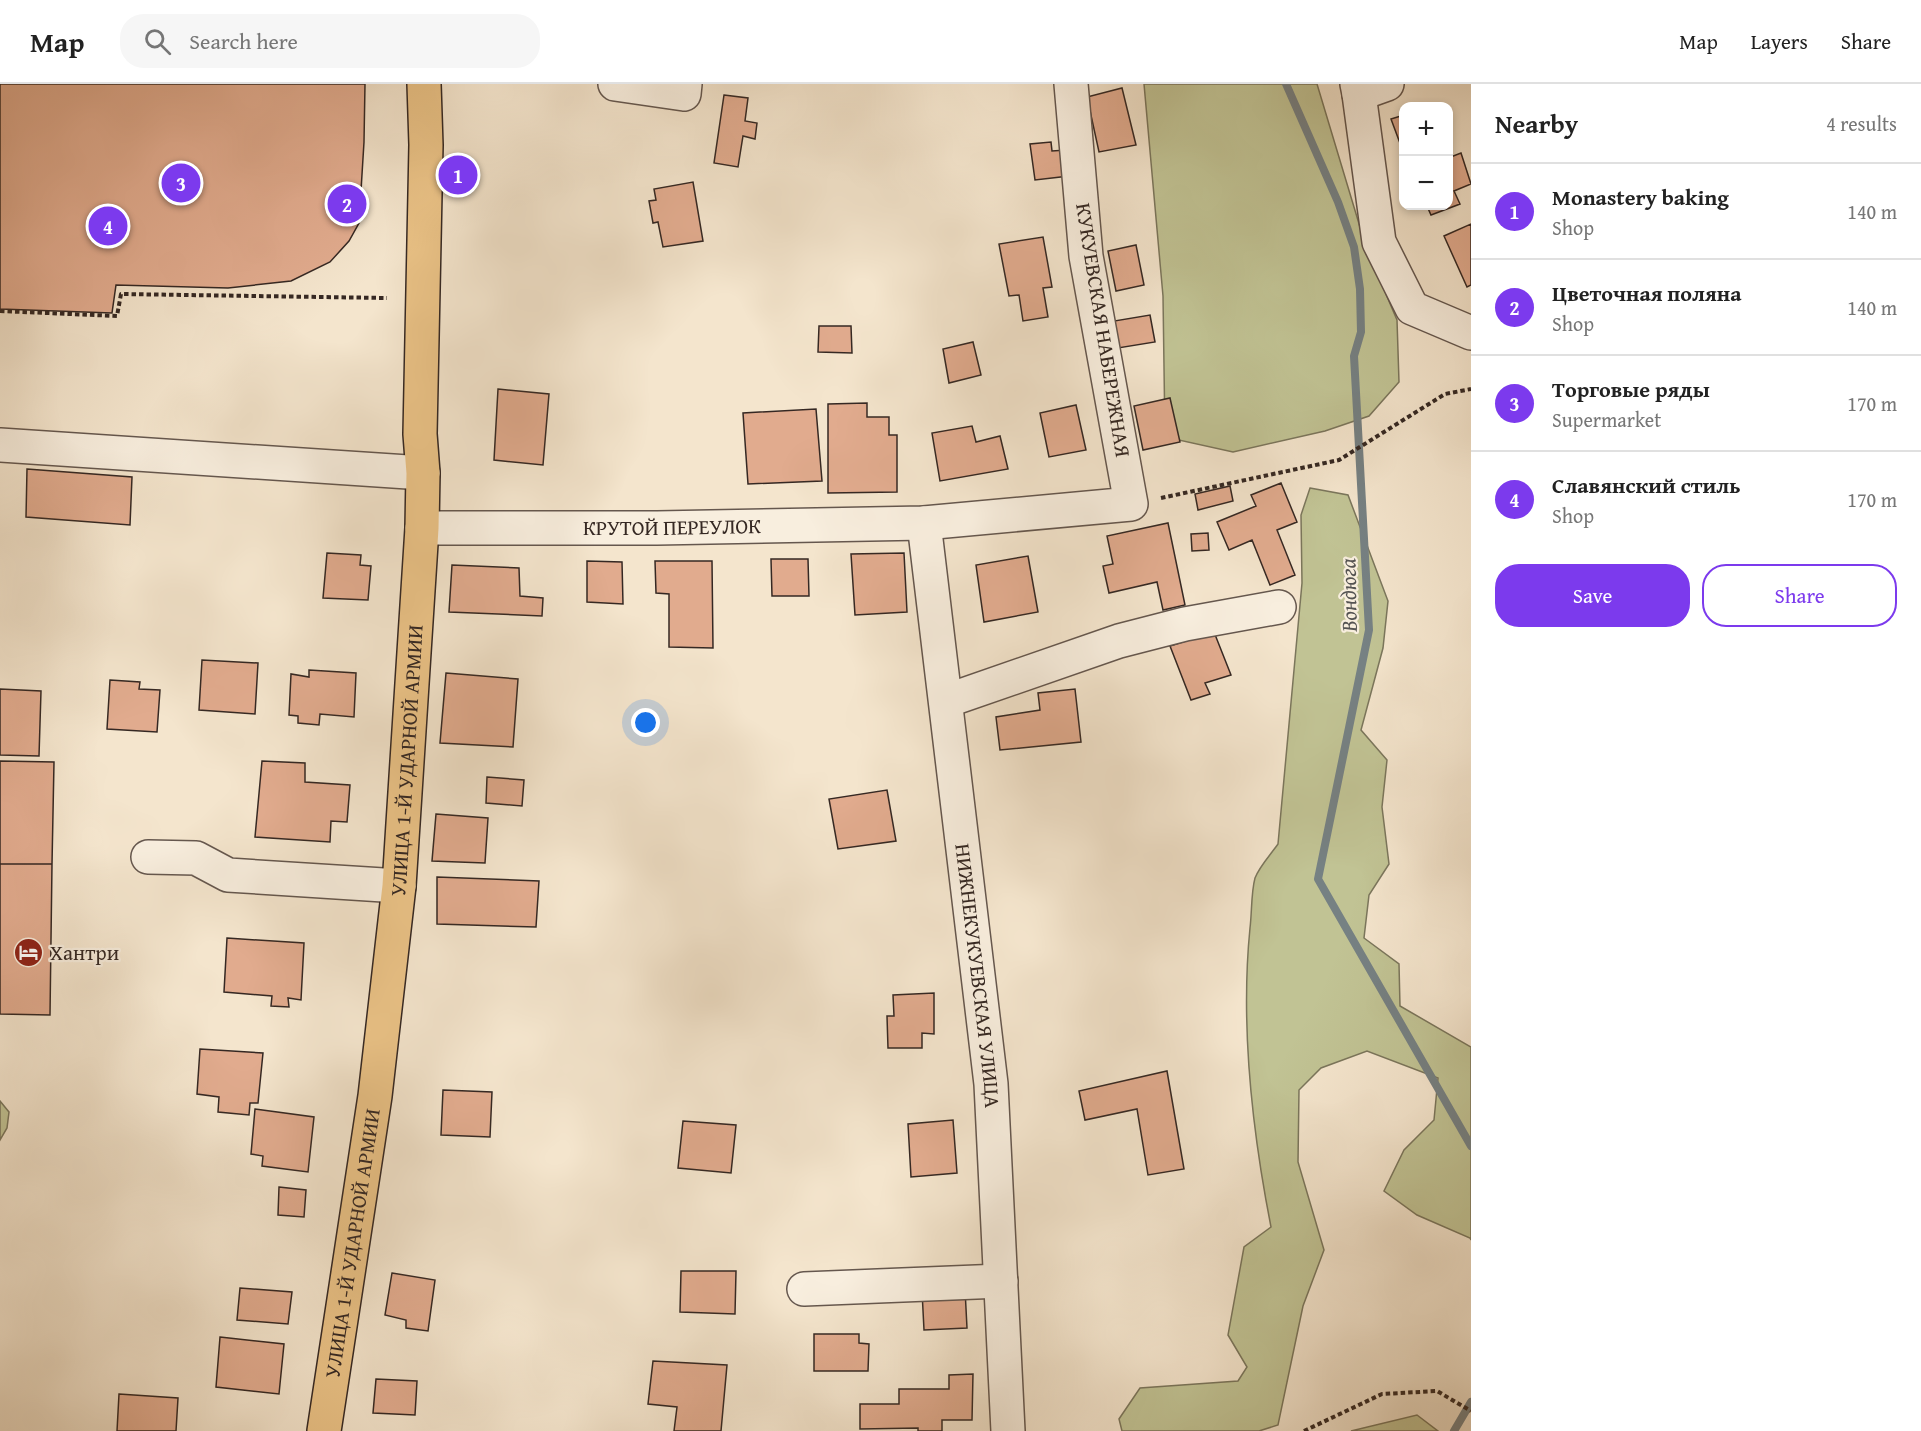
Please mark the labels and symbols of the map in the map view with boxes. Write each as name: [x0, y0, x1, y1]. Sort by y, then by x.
pin: 1: [438, 152, 478, 197]
pin: 3: [162, 160, 201, 206]
pin: 2: [328, 182, 366, 226]
street label: КУКУЕВСКАЯ НАБЕРЕЖНАЯ: [1068, 201, 1139, 459]
pin: 4: [88, 204, 128, 248]
street label: КРУТОЙ ПЕРЕУЛОК: [583, 510, 761, 543]
water label: Вондюга: [1331, 558, 1365, 633]
street label: УЛИЦА 1-Й УДАРНОЙ АРМИИ: [382, 624, 431, 898]
your location: [631, 708, 660, 737]
street label: НИЖНЕКУКУЕВСКАЯ УЛИЦА: [947, 842, 1008, 1109]
hotel icon: Хантри: [13, 937, 45, 969]
place label: Хантри: [50, 937, 119, 968]
street label: УЛИЦА 1-Й УДАРНОЙ АРМИИ: [316, 1106, 388, 1380]

